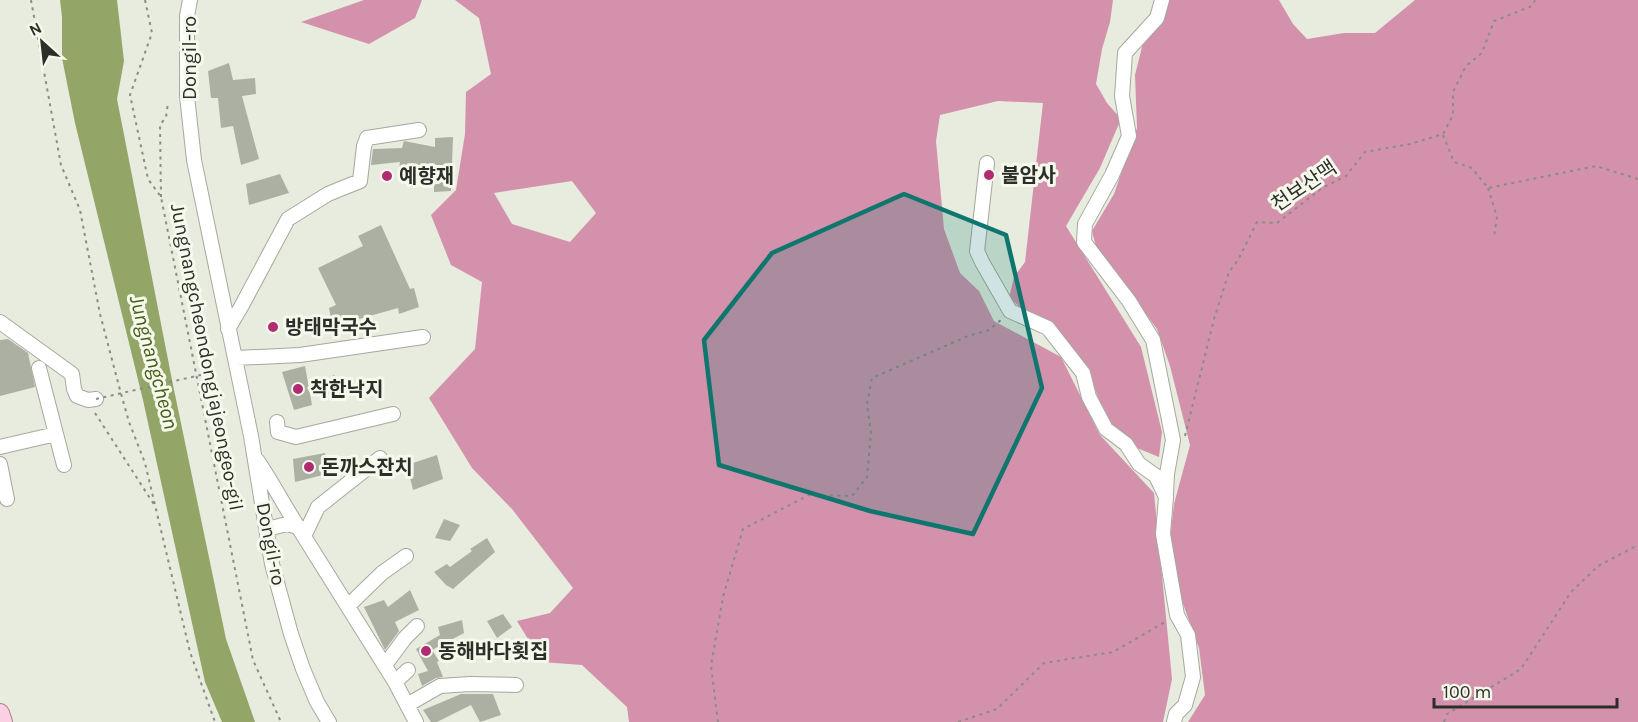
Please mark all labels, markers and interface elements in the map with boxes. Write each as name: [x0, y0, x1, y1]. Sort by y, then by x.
north arrow: [12, 12, 72, 72]
street label: Dongil-ro: [178, 16, 201, 100]
text: N: [26, 18, 45, 40]
street label: 천보산맥: [1267, 156, 1341, 216]
place label: 불암사: [1001, 164, 1056, 187]
place label: 예향재: [399, 165, 454, 188]
marker: 불암사: [982, 168, 996, 182]
marker: 예향재: [380, 169, 394, 183]
street label: Jungnangcheondongjajeongeo-gil: [166, 201, 248, 513]
water label: Jungnangcheon: [125, 292, 183, 432]
place label: 방태막국수: [285, 316, 377, 339]
marker: 방태막국수: [266, 320, 280, 334]
place label: 착한낙지: [310, 378, 384, 401]
marker: 착한낙지: [291, 382, 305, 396]
place label: 돈까스잔치: [321, 456, 413, 479]
marker: 돈까스잔치: [302, 460, 316, 474]
street label: Dongil-ro: [252, 500, 290, 588]
place label: 동해바다횟집: [438, 640, 548, 663]
marker: 동해바다횟집: [419, 644, 433, 658]
scale bar: [1434, 671, 1617, 709]
text: 100 m: [1443, 681, 1491, 703]

